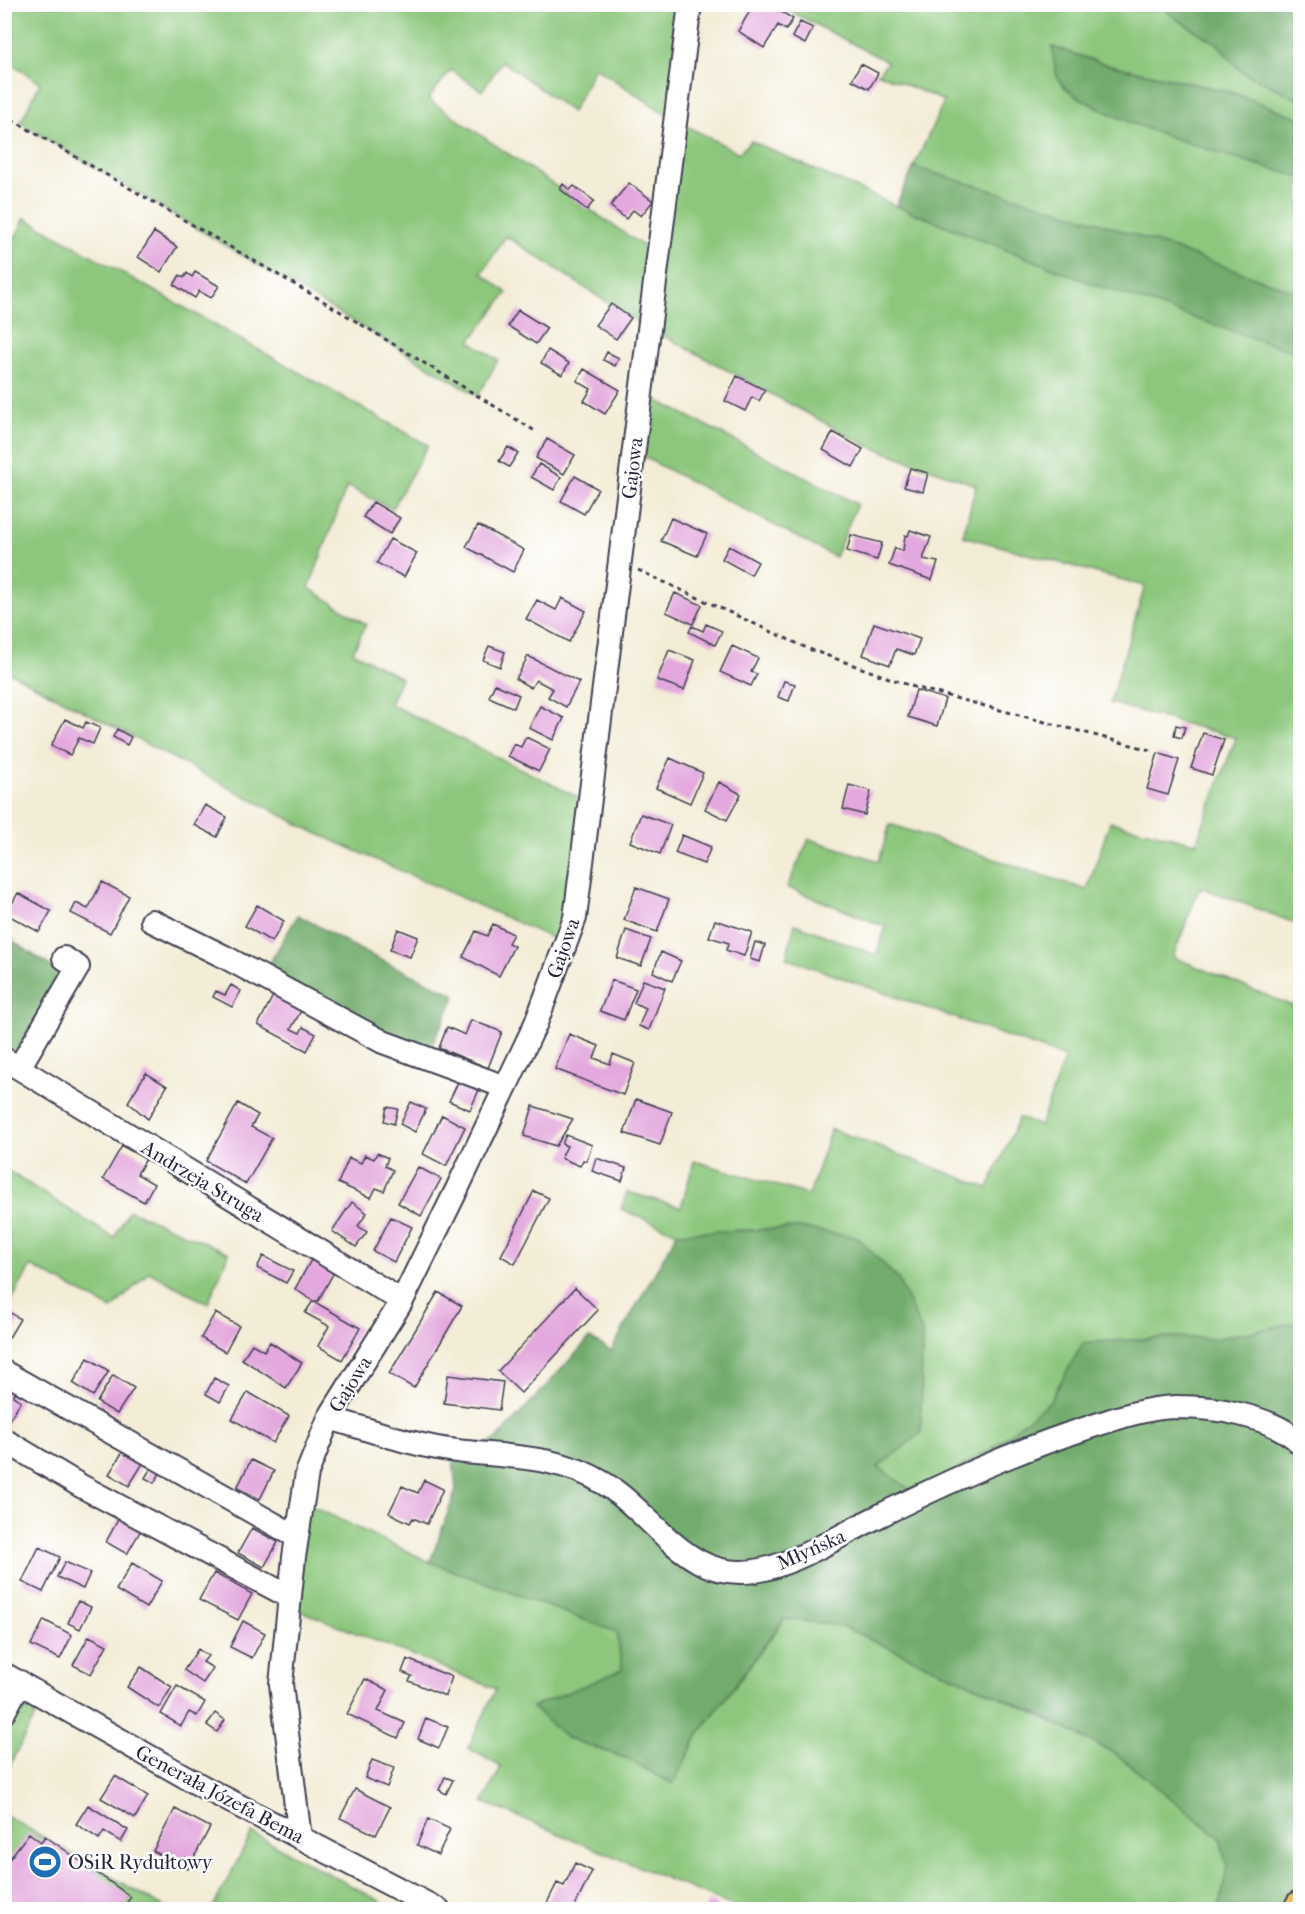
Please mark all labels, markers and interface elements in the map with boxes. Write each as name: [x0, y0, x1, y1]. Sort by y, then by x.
street label: Gajowa: [617, 435, 648, 500]
street label: Gajowa: [542, 914, 585, 981]
street label: Andrzeja Struga: [137, 1135, 269, 1227]
street label: Gajowa: [324, 1351, 377, 1417]
street label: Młyńska: [773, 1524, 850, 1575]
street label: Generała Józefa Bema: [132, 1740, 308, 1849]
sports icon: OSiR Rydułtowy: [27, 1844, 63, 1880]
place label: OSiR Rydułtowy: [68, 1851, 214, 1874]

